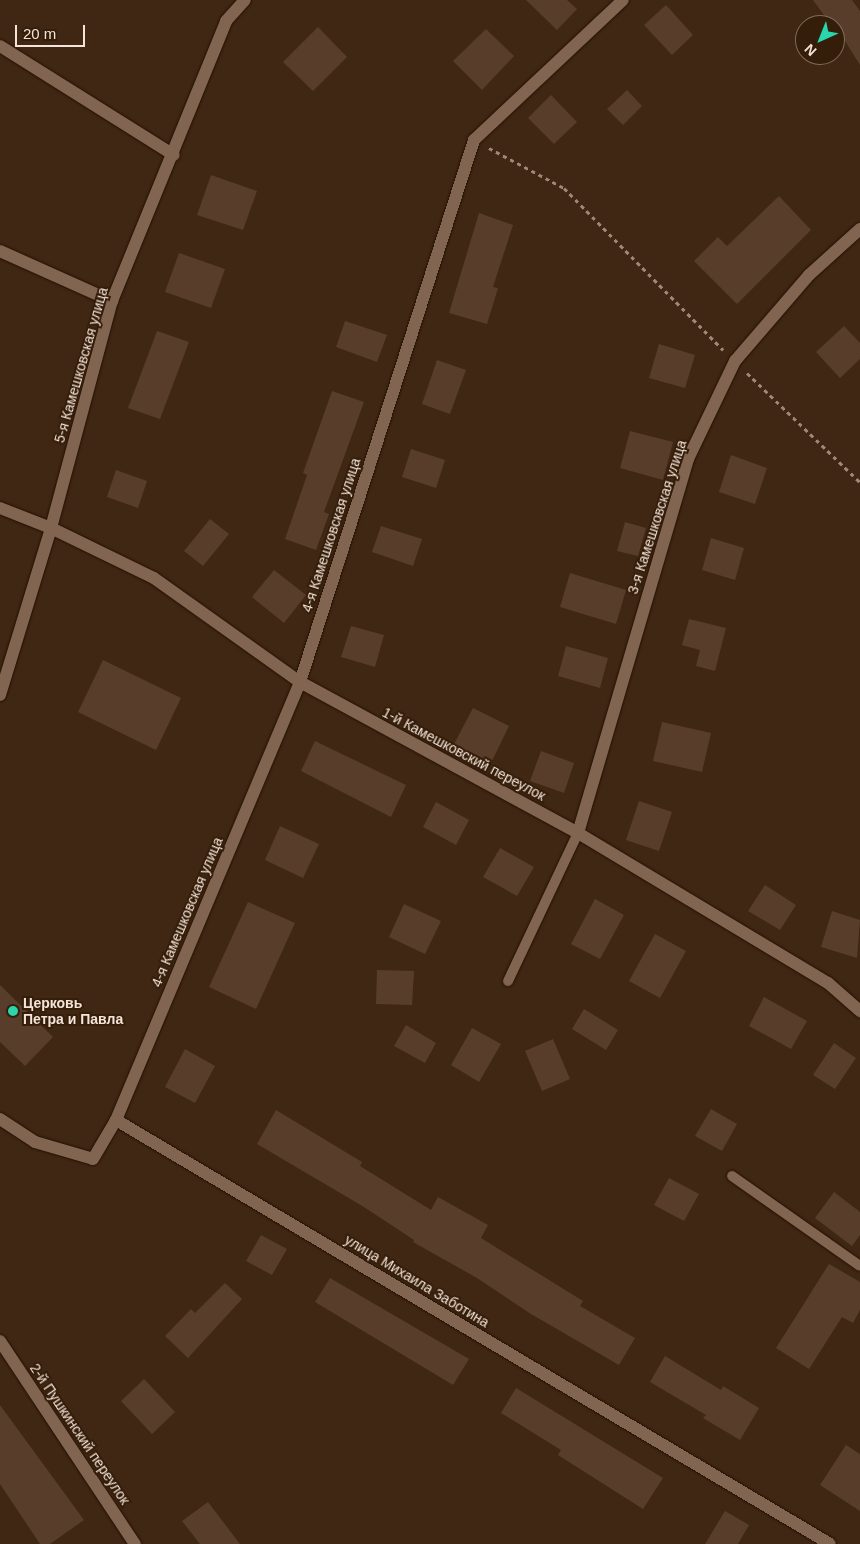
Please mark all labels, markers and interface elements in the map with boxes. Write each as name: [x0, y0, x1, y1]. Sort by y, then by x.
scale bar: [18, 15, 88, 47]
north arrow: [795, 15, 845, 65]
text: 20 m: [23, 25, 56, 42]
text: N: [801, 41, 819, 59]
street label: 5-я Камешковская улица: [51, 285, 111, 445]
street label: 3-я Камешковская улица: [624, 438, 690, 596]
street label: 4-я Камешковская улица: [298, 456, 364, 614]
street label: 1-й Камешковский переулок: [380, 704, 548, 804]
street label: 4-я Камешковская улица: [148, 835, 226, 989]
place label: Церковь Петра и Павла: [23, 995, 123, 1028]
marker: Церковь Петра и Павла: [7, 1005, 19, 1017]
street label: улица Михаила Заботина: [342, 1231, 492, 1331]
street label: 2-й Пушкинский переулок: [26, 1360, 134, 1508]

